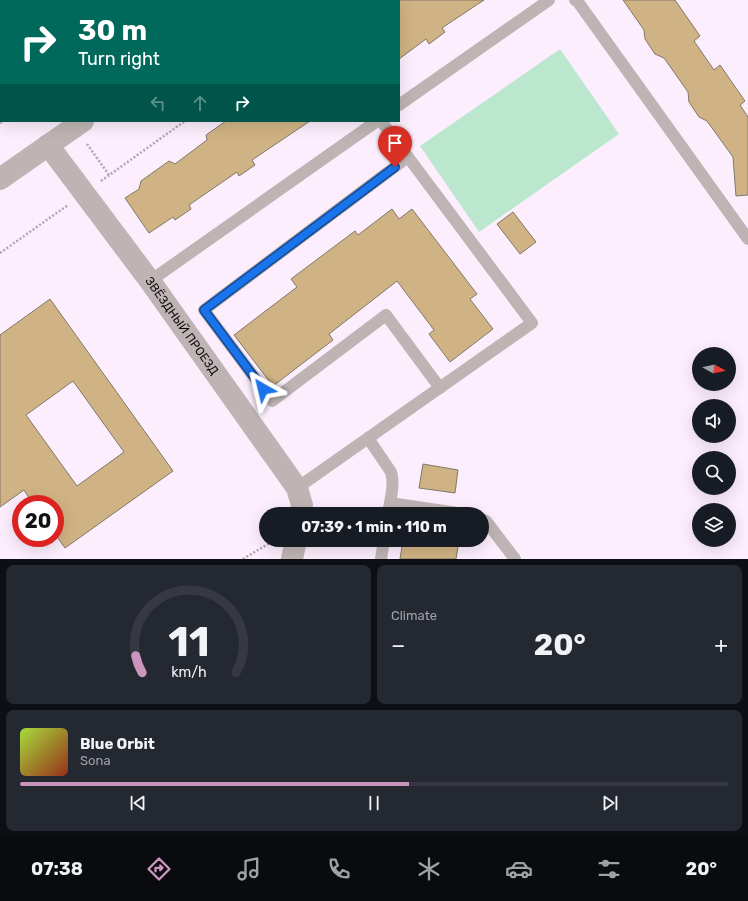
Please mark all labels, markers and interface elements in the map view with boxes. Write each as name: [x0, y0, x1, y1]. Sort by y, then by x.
text: 30 m: [78, 14, 147, 47]
icon: right: [12, 16, 64, 68]
text: Turn right: [78, 48, 160, 70]
icon: left: [147, 92, 169, 114]
icon: ahead: [189, 92, 211, 114]
icon: right: [231, 92, 253, 114]
pin: [378, 126, 412, 167]
icon: arrive: [384, 132, 406, 154]
street label: ЗВЁЗДНЫЙ ПРОЕЗД: [142, 274, 222, 378]
north arrow: [692, 347, 736, 391]
map controls: [692, 347, 736, 547]
position arrow: [242, 368, 284, 410]
button: sound: [692, 399, 736, 443]
button: search: [692, 451, 736, 495]
speed limit sign: 20: [12, 495, 64, 547]
button: layers: [692, 503, 736, 547]
text: 07:39 · 1 min · 110 m: [301, 518, 447, 536]
text: Climate: [391, 608, 437, 623]
text: 11: [168, 616, 209, 665]
text: 20°: [534, 627, 586, 663]
text: −: [391, 632, 405, 659]
text: +: [714, 632, 728, 659]
text: km/h: [171, 663, 206, 680]
text: Blue Orbit: [80, 735, 155, 753]
text: Sona: [80, 753, 111, 768]
icon: previous: [127, 792, 149, 814]
icon: pause: [363, 792, 385, 814]
icon: next: [599, 792, 621, 814]
icon: directions: [145, 855, 173, 883]
icon: music: [235, 855, 263, 883]
icon: phone: [325, 855, 353, 883]
icon: climate: [415, 855, 443, 883]
icon: car: [505, 855, 533, 883]
icon: filters: [595, 855, 623, 883]
text: 07:38: [31, 858, 83, 880]
text: 20°: [686, 858, 717, 880]

